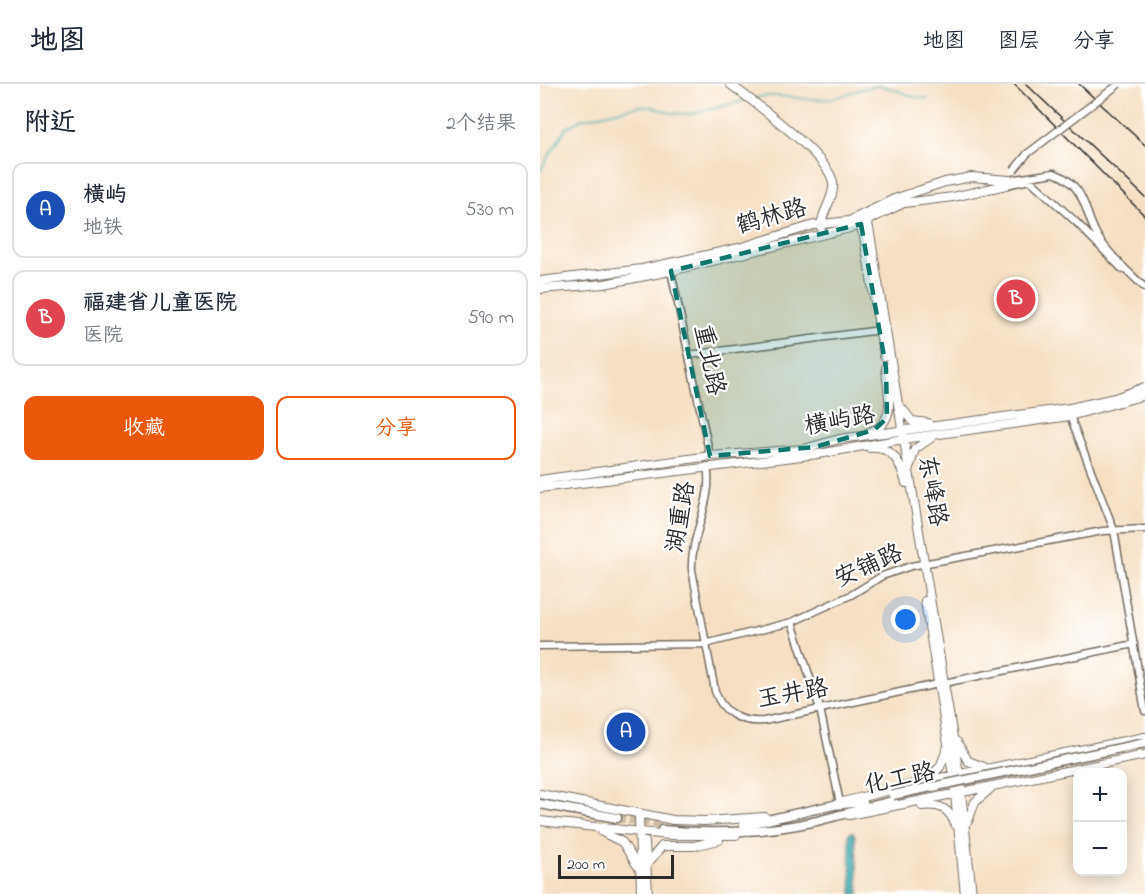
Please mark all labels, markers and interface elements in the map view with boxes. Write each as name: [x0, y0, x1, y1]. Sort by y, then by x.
text: 地图: [30, 22, 86, 63]
text: 地图: [923, 27, 965, 57]
text: 图层: [998, 27, 1040, 57]
text: 分享: [1073, 27, 1115, 57]
text: 附近: [24, 105, 76, 143]
text: 2个结果: [446, 110, 516, 139]
text: 横屿: [83, 180, 127, 212]
street label: 鹤林路: [733, 191, 811, 245]
text: A: [39, 196, 52, 225]
text: 530 m: [465, 196, 514, 225]
text: 地铁: [83, 214, 123, 243]
pin: B: [996, 276, 1036, 322]
text: 福建省儿童医院: [83, 288, 237, 320]
text: B: [39, 304, 52, 333]
text: 590 m: [467, 304, 514, 333]
street label: 重北路: [683, 321, 733, 399]
text: 医院: [83, 322, 123, 351]
button: 收藏: [24, 396, 264, 460]
button: 分享: [276, 396, 516, 460]
street label: 横屿路: [802, 399, 878, 445]
street label: 东峰路: [908, 453, 954, 529]
street label: 湖重路: [659, 479, 705, 555]
street label: 安铺路: [829, 536, 909, 598]
your location: [891, 605, 920, 634]
street label: 玉井路: [755, 672, 831, 718]
pin: A: [606, 710, 646, 754]
street label: 化工路: [861, 755, 939, 805]
map controls: [1073, 768, 1127, 876]
button: +: [1073, 768, 1127, 822]
button: −: [1073, 822, 1127, 876]
scale bar: [558, 852, 674, 880]
text: 200 m: [567, 853, 605, 877]

